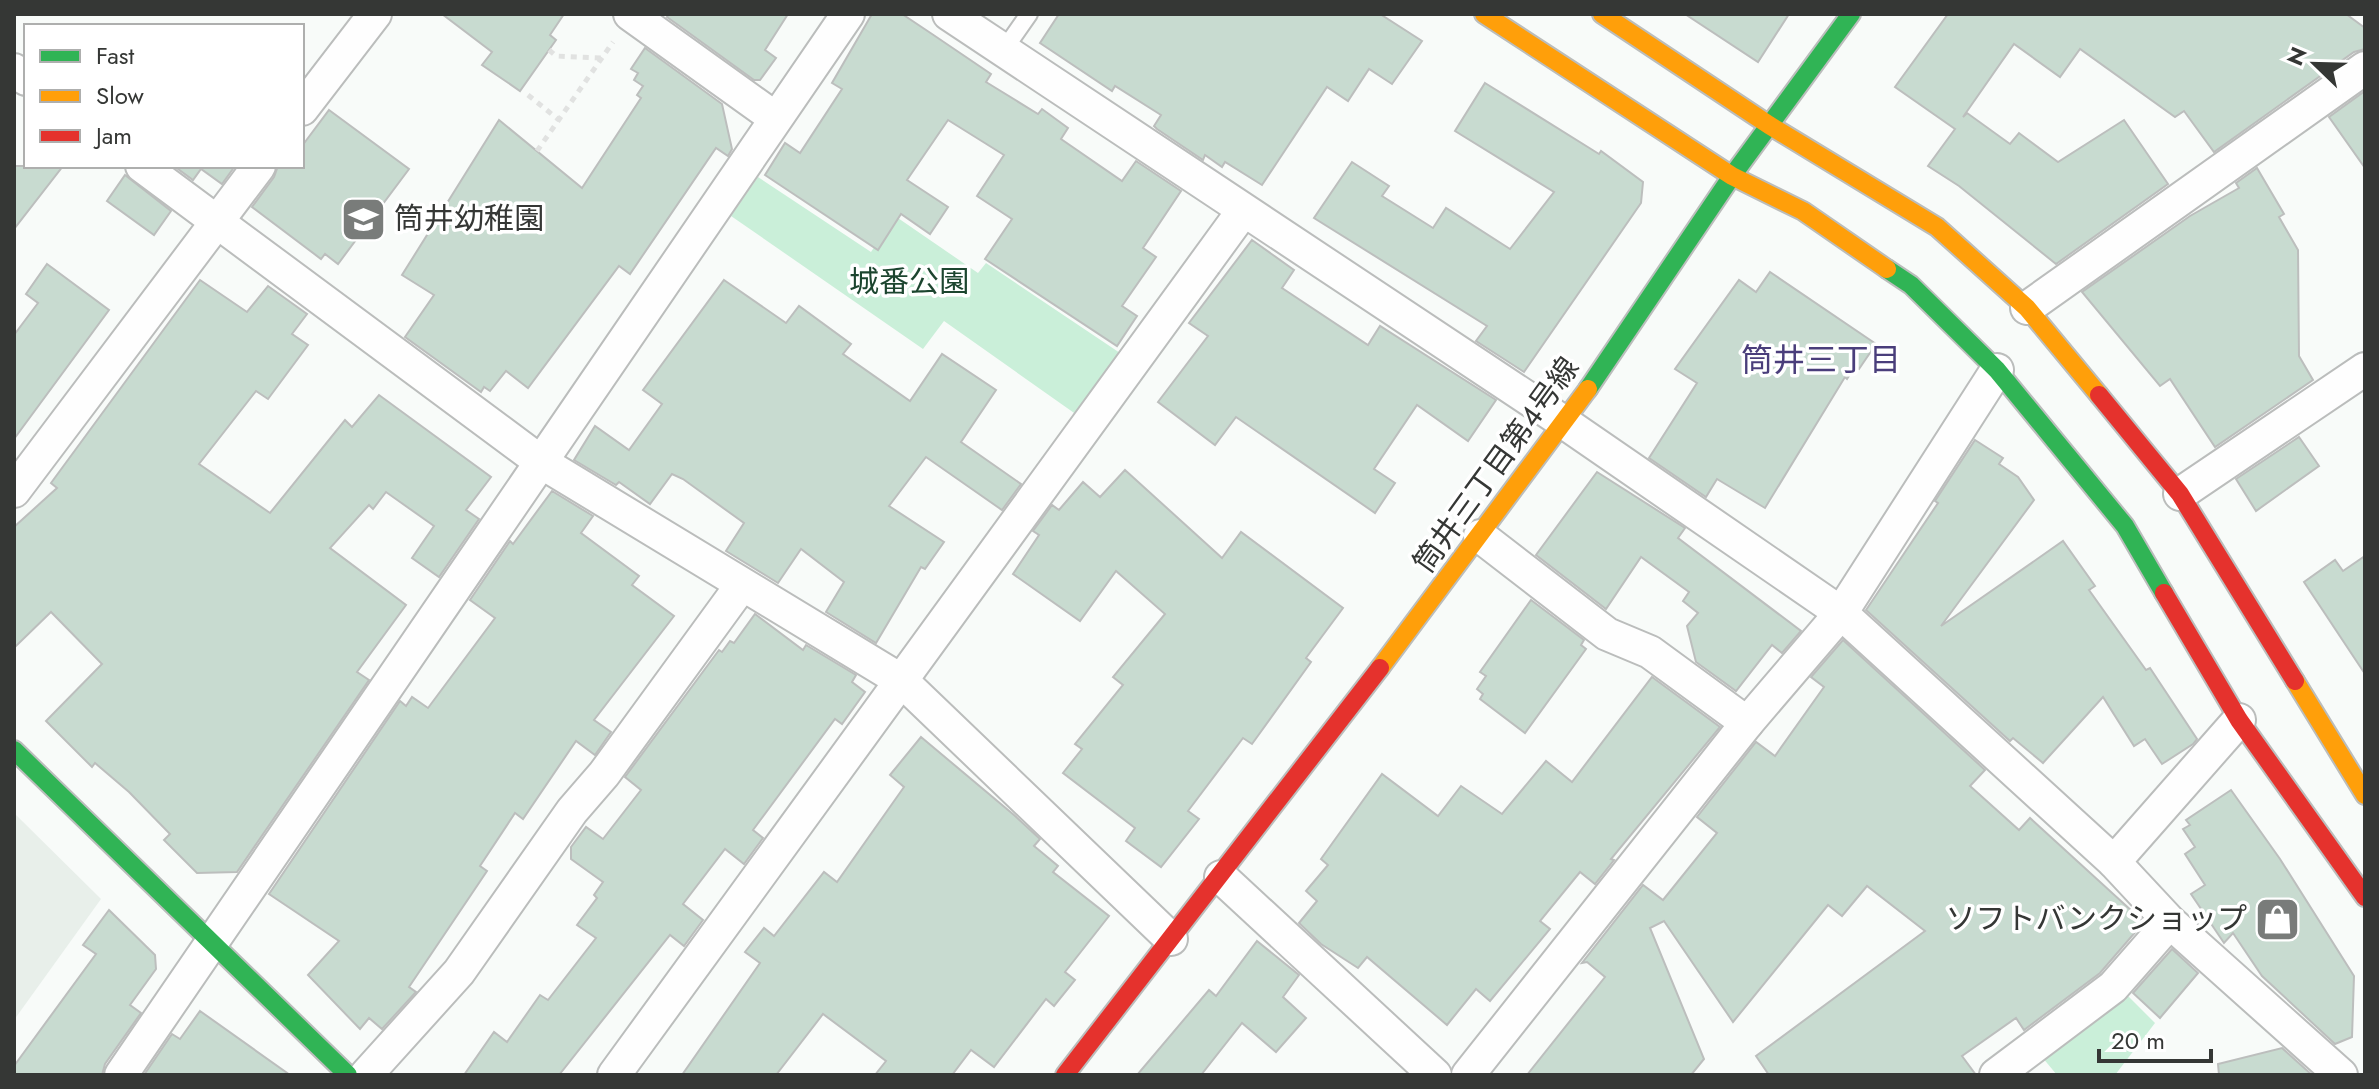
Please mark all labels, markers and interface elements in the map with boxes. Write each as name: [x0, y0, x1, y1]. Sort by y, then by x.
legend: [24, 24, 304, 168]
north arrow: [2275, 24, 2355, 104]
text: Fast: [96, 38, 134, 73]
text: N: [2278, 42, 2315, 70]
text: Slow: [96, 78, 144, 113]
text: Jam: [93, 118, 132, 153]
school or university icon: 筒井幼稚園: [339, 195, 387, 243]
place label: 筒井幼稚園: [394, 197, 544, 240]
park label: 城番公園: [849, 260, 969, 303]
district label: 筒井三丁目: [1741, 337, 1901, 383]
street label: 筒井三丁目第4号線: [1403, 348, 1589, 582]
shop icon: ソフトバンクショップ: [2254, 895, 2302, 943]
place label: ソフトバンクショップ: [1946, 897, 2247, 940]
scale bar: [2099, 1013, 2211, 1063]
text: 20 m: [2111, 1023, 2165, 1058]

